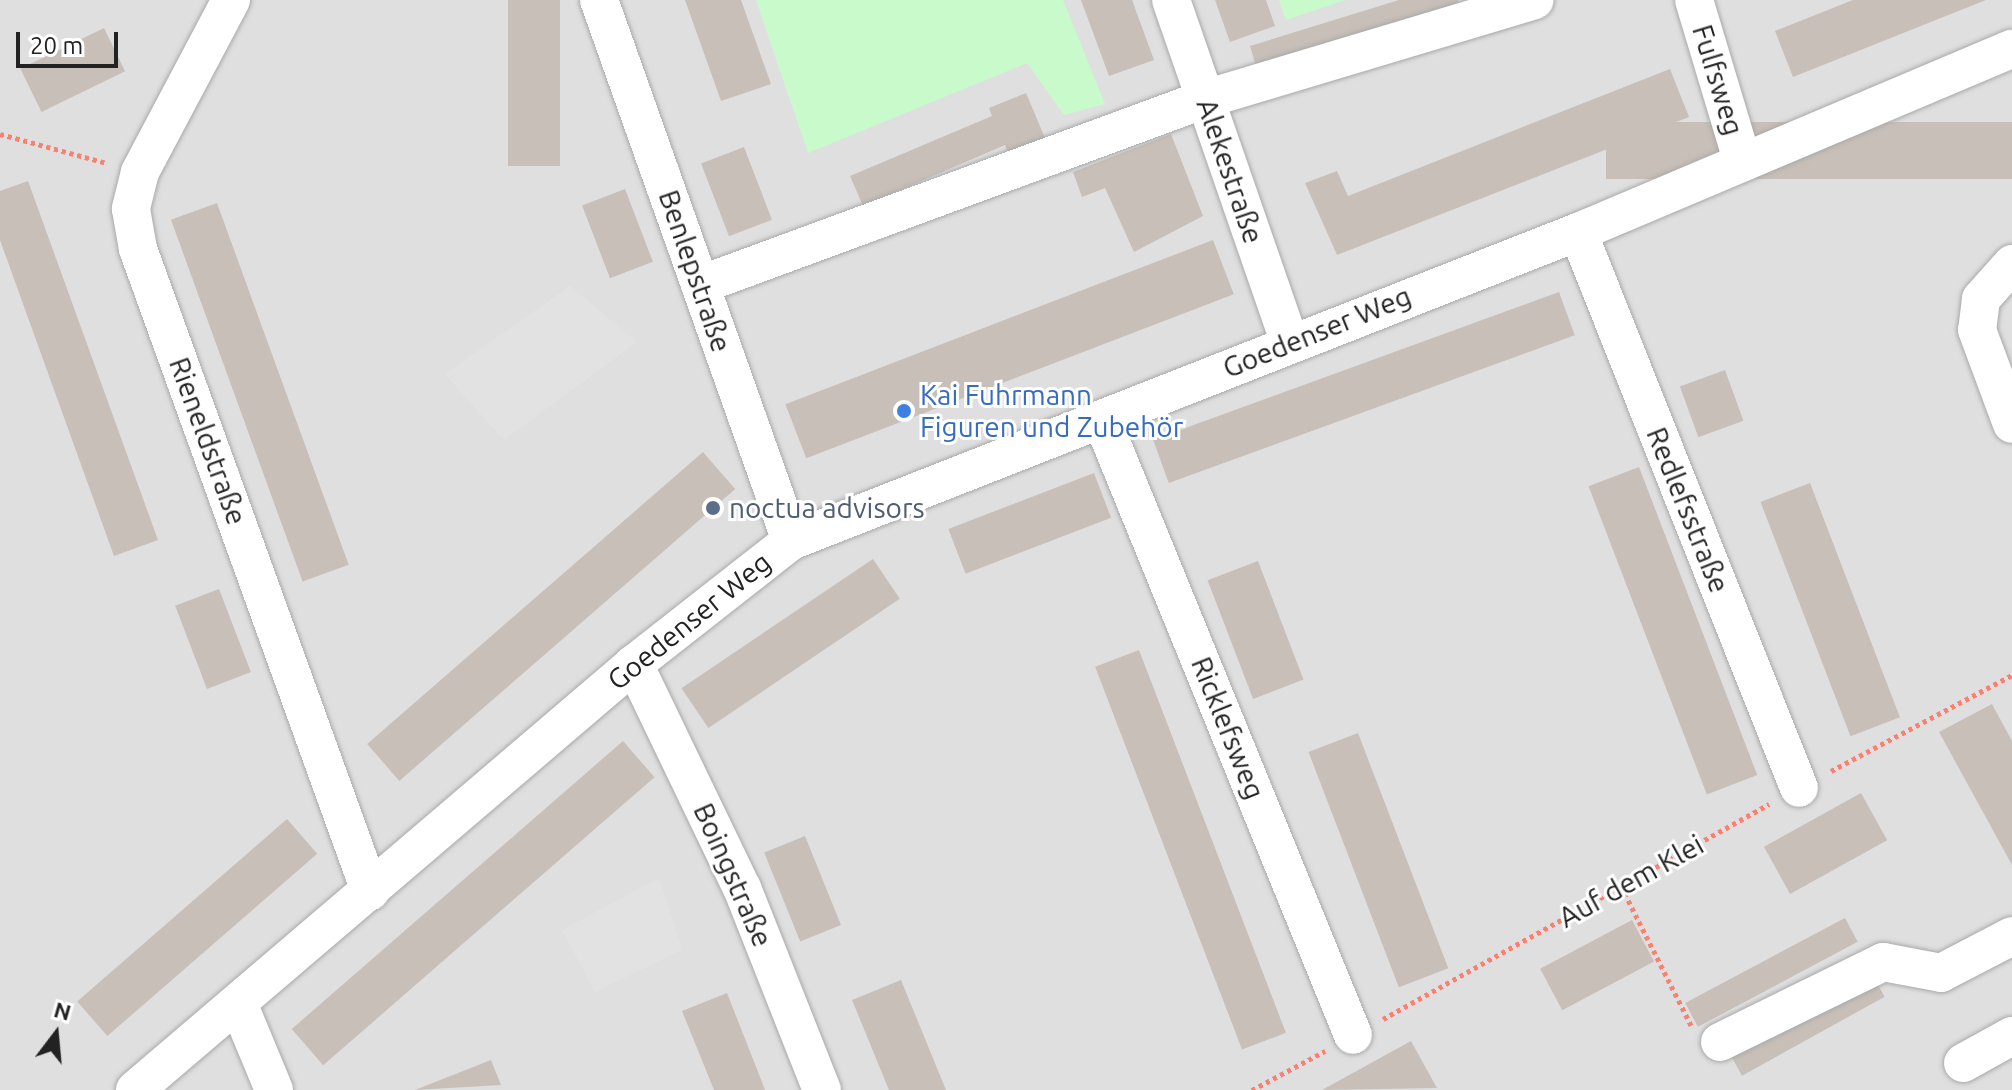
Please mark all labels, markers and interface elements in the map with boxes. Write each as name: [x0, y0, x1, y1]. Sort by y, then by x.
scale bar: [20, 16, 122, 66]
street label: Fulfsweg: [1685, 21, 1751, 139]
text: 20 m: [30, 32, 83, 59]
street label: Alekestraße: [1190, 94, 1270, 248]
street label: Benlepstraße: [652, 186, 738, 356]
street label: Goedenser Weg: [1218, 279, 1416, 385]
street label: Rieneldstraße: [162, 353, 254, 529]
place label: Kai Fuhrmann Figuren und Zubehör: [920, 378, 1183, 444]
marker: Kai Fuhrmann Figuren und Zubehör: [895, 402, 913, 420]
street label: Redlefsstraße: [1640, 422, 1736, 598]
place label: noctua advisors: [729, 491, 925, 525]
marker: noctua advisors: [704, 499, 722, 517]
street label: Goedenser Weg: [601, 545, 777, 697]
street label: Ricklefsweg: [1184, 652, 1272, 804]
street label: Boingstraße: [686, 798, 780, 952]
street label: Auf dem Klei: [1553, 827, 1709, 935]
north arrow: [16, 994, 96, 1074]
text: N: [51, 996, 74, 1025]

